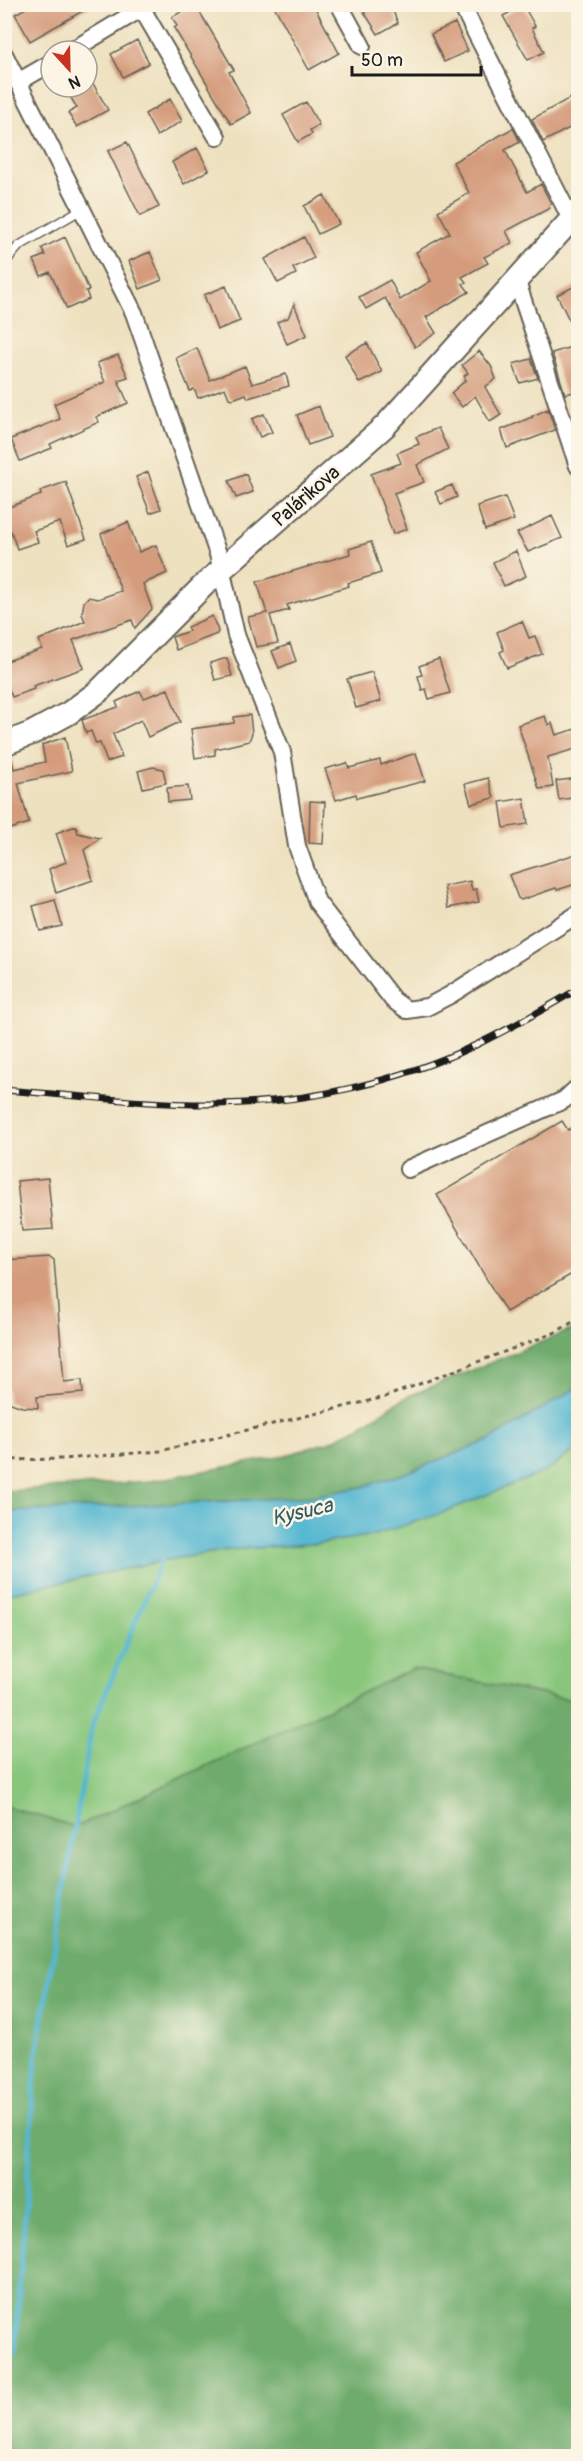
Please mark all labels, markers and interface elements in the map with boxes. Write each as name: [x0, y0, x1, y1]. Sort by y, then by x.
north arrow: [39, 39, 99, 99]
scale bar: [352, 39, 481, 77]
text: 50 m: [361, 49, 403, 72]
text: N: [65, 71, 83, 93]
street label: Palárikova: [267, 460, 345, 532]
water label: Kysuca: [269, 1492, 336, 1532]

